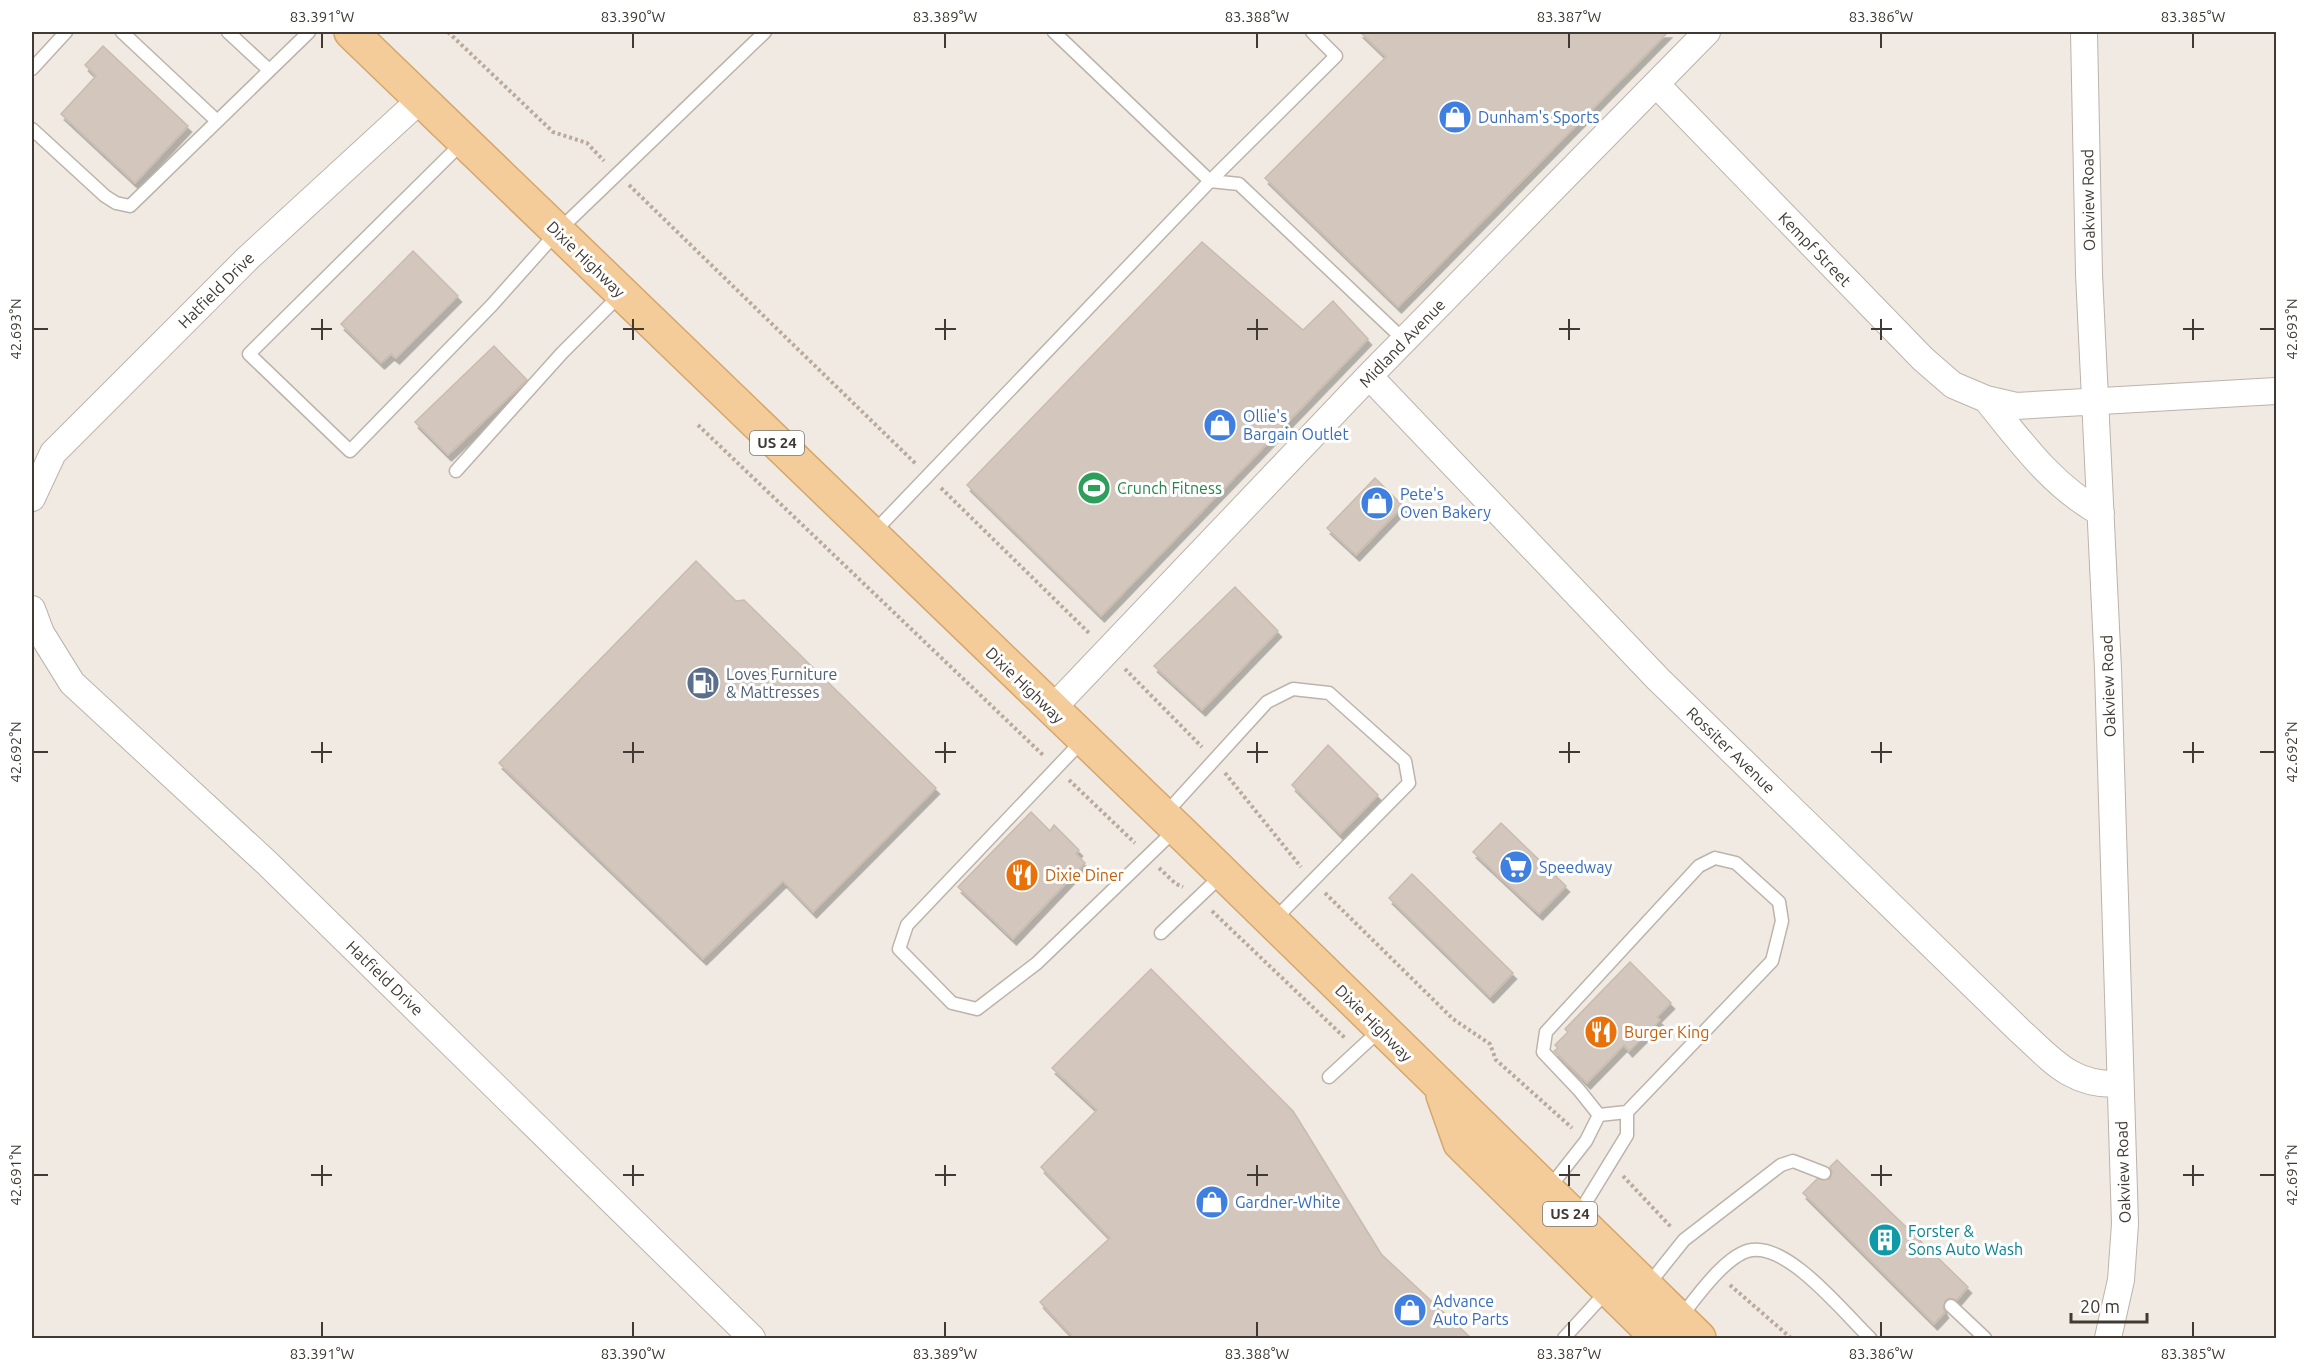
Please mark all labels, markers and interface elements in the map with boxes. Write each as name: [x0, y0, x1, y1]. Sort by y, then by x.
text: 83.391°W: [290, 8, 354, 25]
text: 83.390°W: [601, 8, 665, 25]
text: 83.389°W: [913, 8, 977, 25]
text: 83.388°W: [1225, 8, 1289, 25]
text: 83.387°W: [1537, 8, 1601, 25]
text: 83.386°W: [1849, 8, 1913, 25]
text: 83.385°W: [2161, 8, 2225, 25]
shop icon: Dunham's Sports: [1437, 99, 1473, 135]
place label: Dunham's Sports: [1478, 108, 1599, 126]
street label: Oakview Road: [2078, 149, 2098, 251]
street label: Kempf Street: [1775, 208, 1855, 290]
street label: Dixie Highway: [543, 217, 629, 301]
street label: Hatfield Drive: [174, 248, 258, 332]
street label: Midland Avenue: [1355, 295, 1449, 391]
text: 42.693°N: [7, 298, 24, 360]
text: 42.693°N: [2283, 298, 2300, 360]
shop icon: Ollie's Bargain Outlet: [1202, 407, 1238, 443]
place label: Ollie's Bargain Outlet: [1243, 407, 1349, 443]
road number: US 24: [750, 431, 804, 455]
sports icon: Crunch Fitness: [1076, 470, 1112, 506]
place label: Crunch Fitness: [1117, 479, 1222, 497]
shop icon: Pete's Oven Bakery: [1359, 485, 1395, 521]
place label: Pete's Oven Bakery: [1400, 485, 1491, 521]
street label: Oakview Road: [2097, 635, 2119, 737]
street label: Dixie Highway: [982, 643, 1068, 727]
fuel station icon: Loves Furniture & Mattresses: [685, 665, 721, 701]
place label: Loves Furniture & Mattresses: [726, 665, 837, 701]
street label: Rossiter Avenue: [1683, 703, 1779, 797]
text: 42.692°N: [7, 721, 24, 783]
text: 42.692°N: [2283, 721, 2300, 783]
supermarket icon: Speedway: [1498, 849, 1534, 885]
restaurant icon: Dixie Diner: [1004, 857, 1040, 893]
place label: Speedway: [1539, 858, 1612, 876]
place label: Dixie Diner: [1045, 866, 1124, 884]
street label: Hatfield Drive: [343, 937, 427, 1019]
street label: Dixie Highway: [1332, 981, 1416, 1065]
restaurant icon: Burger King: [1583, 1014, 1619, 1050]
place label: Burger King: [1624, 1023, 1709, 1041]
street label: Oakview Road: [2112, 1121, 2134, 1223]
text: 42.691°N: [7, 1144, 24, 1206]
text: 42.691°N: [2283, 1144, 2300, 1206]
shop icon: Gardner-White: [1194, 1184, 1230, 1220]
place label: Gardner-White: [1235, 1193, 1341, 1211]
road number: US 24: [1543, 1202, 1597, 1226]
building icon: Forster & Sons Auto Wash: [1867, 1222, 1903, 1258]
place label: Forster & Sons Auto Wash: [1908, 1222, 2023, 1258]
scale bar: [2071, 1286, 2148, 1324]
shop icon: Advance Auto Parts: [1392, 1292, 1428, 1328]
place label: Advance Auto Parts: [1433, 1292, 1509, 1328]
text: 20 m: [2080, 1296, 2120, 1316]
text: 83.391°W: [290, 1345, 354, 1362]
text: 83.390°W: [601, 1345, 665, 1362]
text: 83.389°W: [913, 1345, 977, 1362]
text: 83.388°W: [1225, 1345, 1289, 1362]
text: 83.387°W: [1537, 1345, 1601, 1362]
text: 83.386°W: [1849, 1345, 1913, 1362]
text: 83.385°W: [2161, 1345, 2225, 1362]

